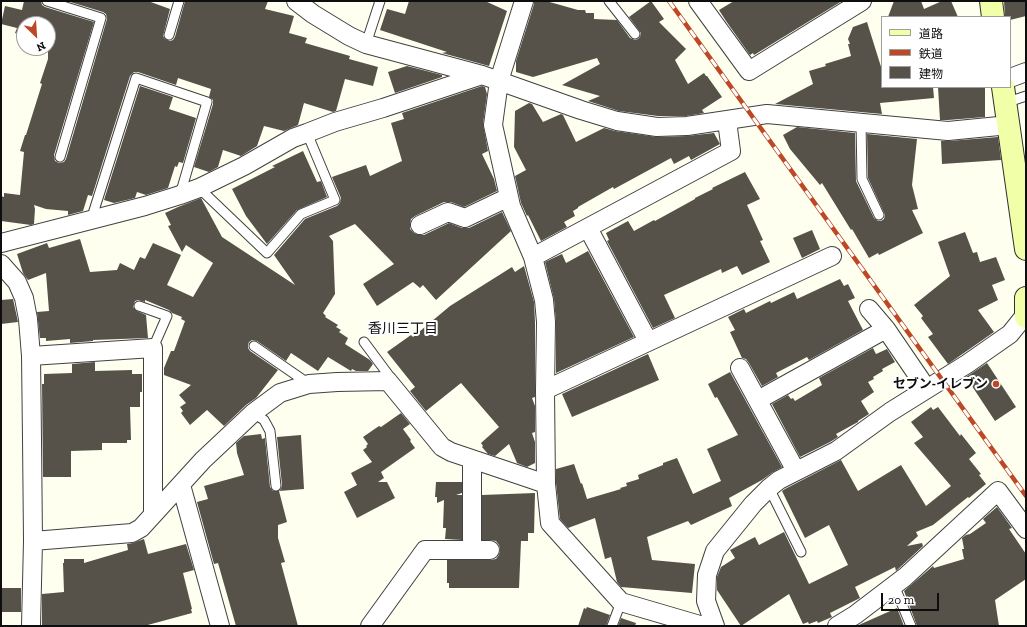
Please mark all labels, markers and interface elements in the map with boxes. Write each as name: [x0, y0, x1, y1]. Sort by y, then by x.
north arrow: [16, 16, 56, 56]
legend: [881, 16, 1011, 88]
text: 道路: [919, 27, 943, 41]
text: N: [34, 39, 47, 54]
text: 鉄道: [919, 47, 943, 61]
text: 建物: [919, 67, 943, 81]
district label: 香川三丁目: [368, 321, 438, 337]
place label: セブン-イレブン: [893, 376, 988, 392]
marker: セブン-イレブン: [991, 379, 1001, 389]
scale bar: [883, 585, 941, 611]
text: 20 m: [888, 593, 914, 607]

